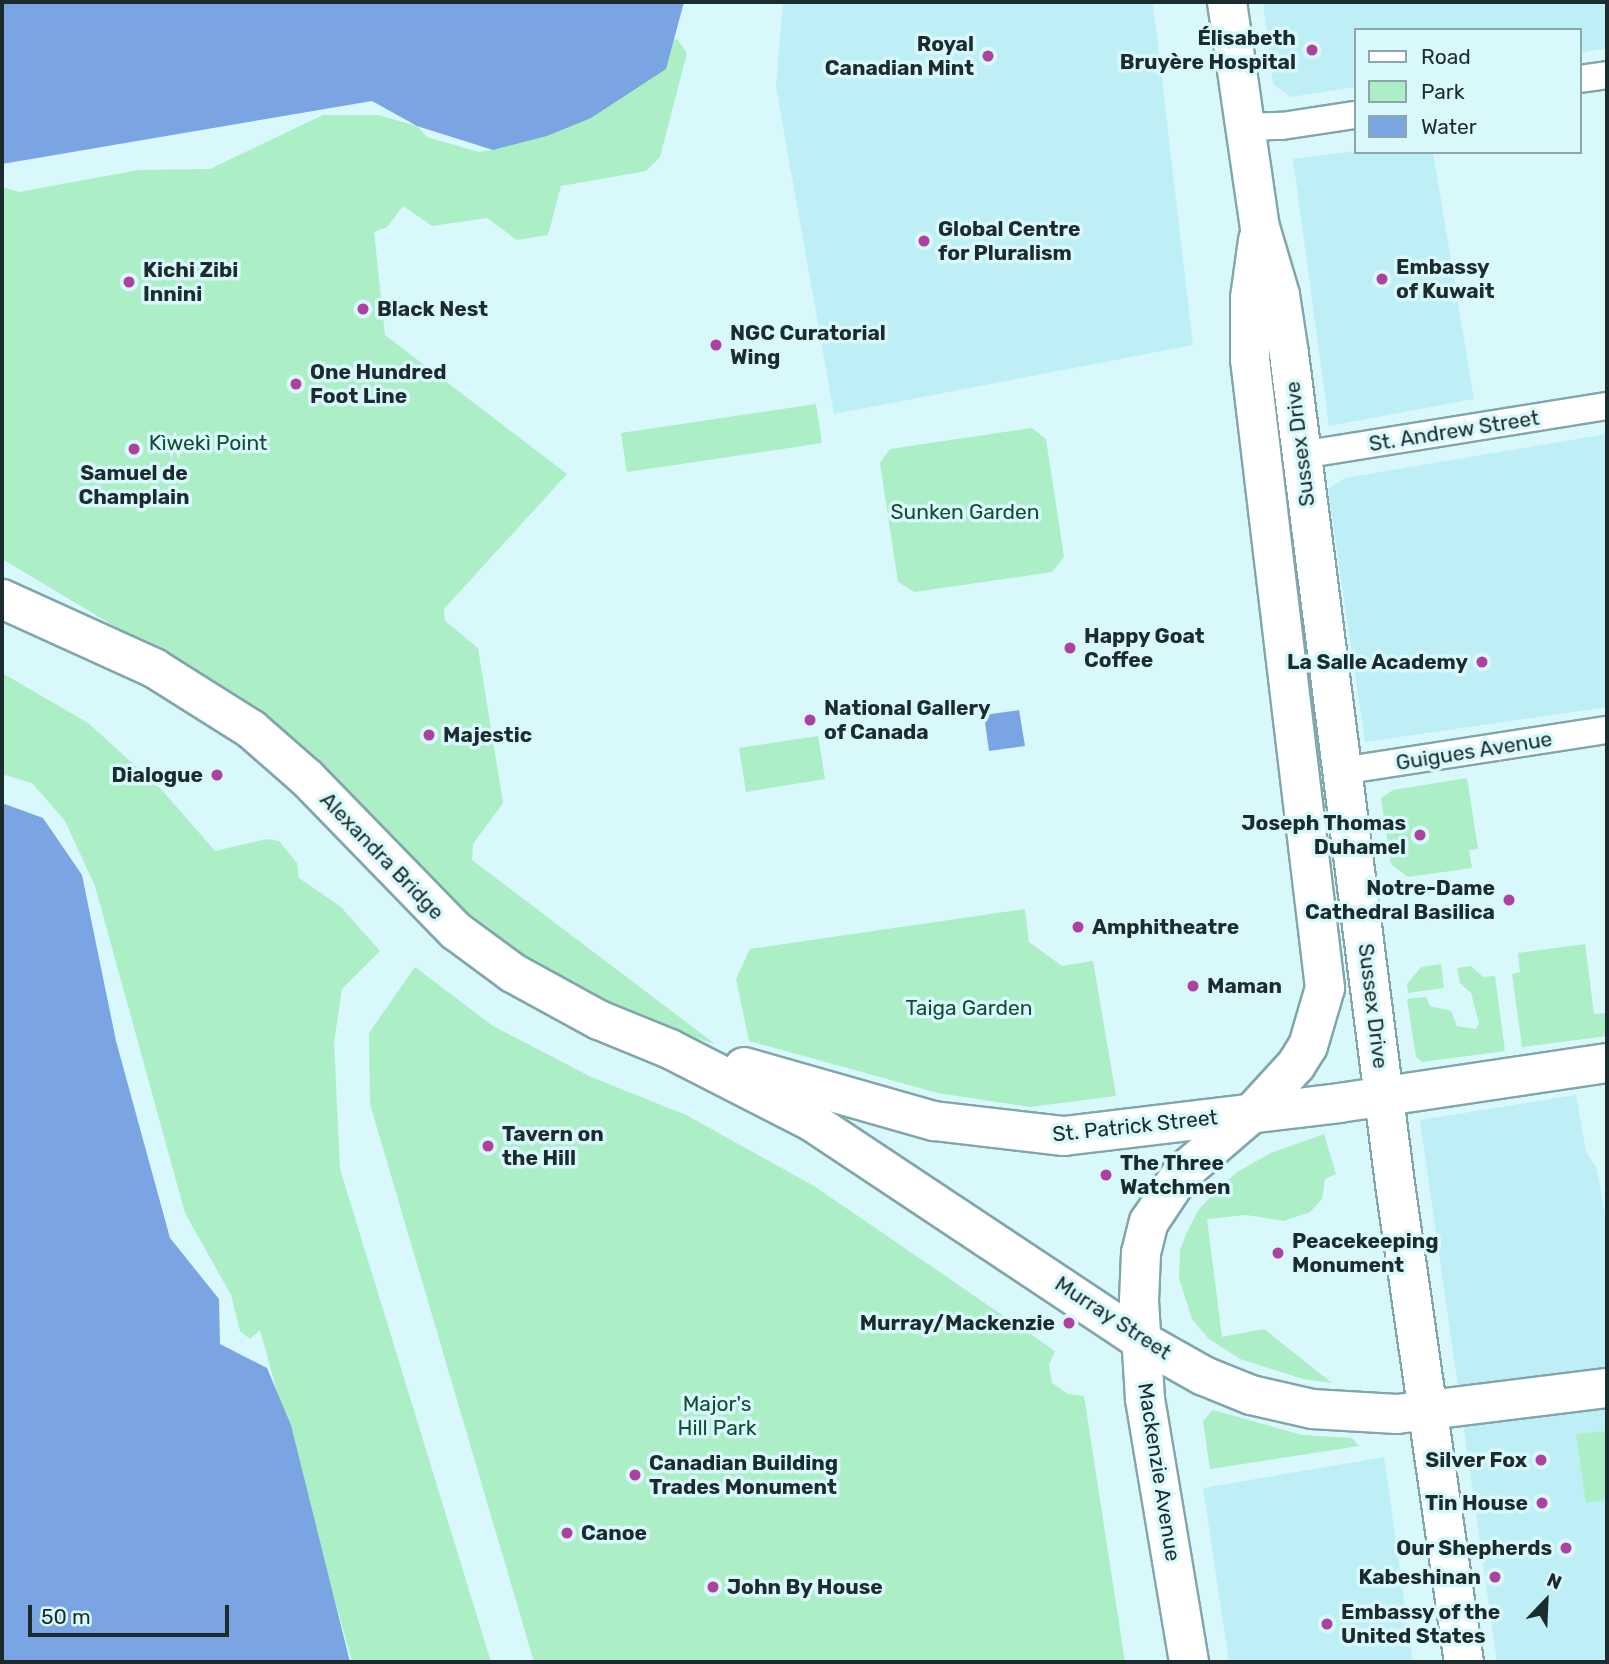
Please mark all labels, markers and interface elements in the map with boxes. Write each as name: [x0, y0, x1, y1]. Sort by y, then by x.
place label: Élisabeth Bruyère Hospital: [1120, 25, 1296, 75]
legend: [1354, 28, 1581, 154]
place label: Royal Canadian Mint: [825, 31, 974, 81]
marker: Élisabeth Bruyère Hospital: [1302, 40, 1322, 60]
text: Road: [1421, 44, 1471, 69]
marker: Royal Canadian Mint: [980, 48, 996, 64]
text: Park: [1421, 79, 1465, 104]
text: Water: [1421, 114, 1477, 139]
place label: Global Centre for Pluralism: [938, 216, 1080, 266]
marker: Global Centre for Pluralism: [916, 233, 932, 249]
place label: Embassy of Kuwait: [1396, 254, 1495, 304]
place label: Kichi Zibi Innini: [143, 257, 238, 307]
marker: Embassy of Kuwait: [1374, 271, 1390, 287]
marker: Kichi Zibi Innini: [121, 274, 137, 290]
place label: Black Nest: [377, 296, 488, 322]
marker: Black Nest: [355, 301, 371, 317]
place label: NGC Curatorial Wing: [730, 320, 886, 370]
marker: NGC Curatorial Wing: [708, 337, 724, 353]
place label: One Hundred Foot Line: [310, 359, 446, 409]
marker: One Hundred Foot Line: [288, 376, 304, 392]
street label: Sussex Drive: [1280, 380, 1320, 508]
street label: St. Andrew Street: [1367, 405, 1541, 457]
park label: Kìwekì Point: [149, 430, 267, 456]
marker: Samuel de Champlain: [126, 441, 142, 457]
place label: Samuel de Champlain: [78, 460, 190, 510]
park label: Sunken Garden: [890, 499, 1040, 525]
place label: Happy Goat Coffee: [1084, 623, 1205, 673]
marker: Happy Goat Coffee: [1062, 640, 1078, 656]
place label: La Salle Academy: [1287, 649, 1468, 675]
marker: La Salle Academy: [1474, 654, 1490, 670]
place label: National Gallery of Canada: [824, 695, 990, 745]
marker: National Gallery of Canada: [802, 712, 818, 728]
place label: Majestic: [443, 722, 532, 748]
street label: Guigues Avenue: [1394, 726, 1554, 776]
marker: Majestic: [421, 727, 437, 743]
place label: Dialogue: [111, 762, 203, 788]
marker: Dialogue: [209, 767, 225, 783]
street label: Alexandra Bridge: [315, 787, 449, 925]
place label: Joseph Thomas Duhamel: [1241, 810, 1406, 860]
marker: Joseph Thomas Duhamel: [1412, 827, 1428, 843]
place label: Notre-Dame Cathedral Basilica: [1305, 875, 1495, 925]
marker: Notre-Dame Cathedral Basilica: [1501, 892, 1517, 908]
place label: Amphitheatre: [1092, 914, 1239, 940]
marker: Amphitheatre: [1070, 919, 1086, 935]
street label: Sussex Drive: [1353, 942, 1393, 1070]
place label: Maman: [1207, 973, 1282, 999]
marker: Maman: [1185, 978, 1201, 994]
park label: Taiga Garden: [906, 995, 1032, 1021]
street label: St. Patrick Street: [1051, 1105, 1219, 1147]
place label: Tavern on the Hill: [502, 1121, 604, 1171]
marker: Tavern on the Hill: [480, 1138, 496, 1154]
place label: The Three Watchmen: [1120, 1150, 1230, 1200]
marker: The Three Watchmen: [1098, 1167, 1114, 1183]
place label: Peacekeeping Monument: [1292, 1228, 1439, 1278]
marker: Peacekeeping Monument: [1270, 1245, 1286, 1261]
street label: Murray Street: [1050, 1271, 1176, 1365]
place label: Murray/Mackenzie: [860, 1310, 1055, 1336]
marker: Murray/Mackenzie: [1061, 1315, 1077, 1331]
street label: Mackenzie Avenue: [1132, 1381, 1186, 1563]
park label: Major's Hill Park: [677, 1391, 757, 1441]
place label: Silver Fox: [1425, 1447, 1527, 1473]
place label: Canadian Building Trades Monument: [649, 1450, 838, 1500]
marker: Silver Fox: [1533, 1452, 1549, 1468]
marker: Canadian Building Trades Monument: [627, 1467, 643, 1483]
place label: Tin House: [1425, 1490, 1528, 1516]
marker: Tin House: [1534, 1495, 1550, 1511]
place label: Canoe: [581, 1520, 647, 1546]
marker: Canoe: [559, 1525, 575, 1541]
place label: Our Shepherds: [1396, 1535, 1552, 1561]
marker: Our Shepherds: [1558, 1540, 1574, 1556]
place label: Kabeshinan: [1358, 1564, 1481, 1590]
north arrow: [1511, 1566, 1581, 1636]
text: N: [1544, 1568, 1565, 1594]
marker: Kabeshinan: [1487, 1569, 1503, 1585]
place label: John By House: [727, 1574, 883, 1600]
marker: John By House: [705, 1579, 721, 1595]
scale bar: [32, 1590, 233, 1634]
place label: Embassy of the United States: [1341, 1599, 1502, 1649]
text: 50 m: [41, 1604, 91, 1629]
marker: Embassy of the United States: [1319, 1616, 1335, 1632]

